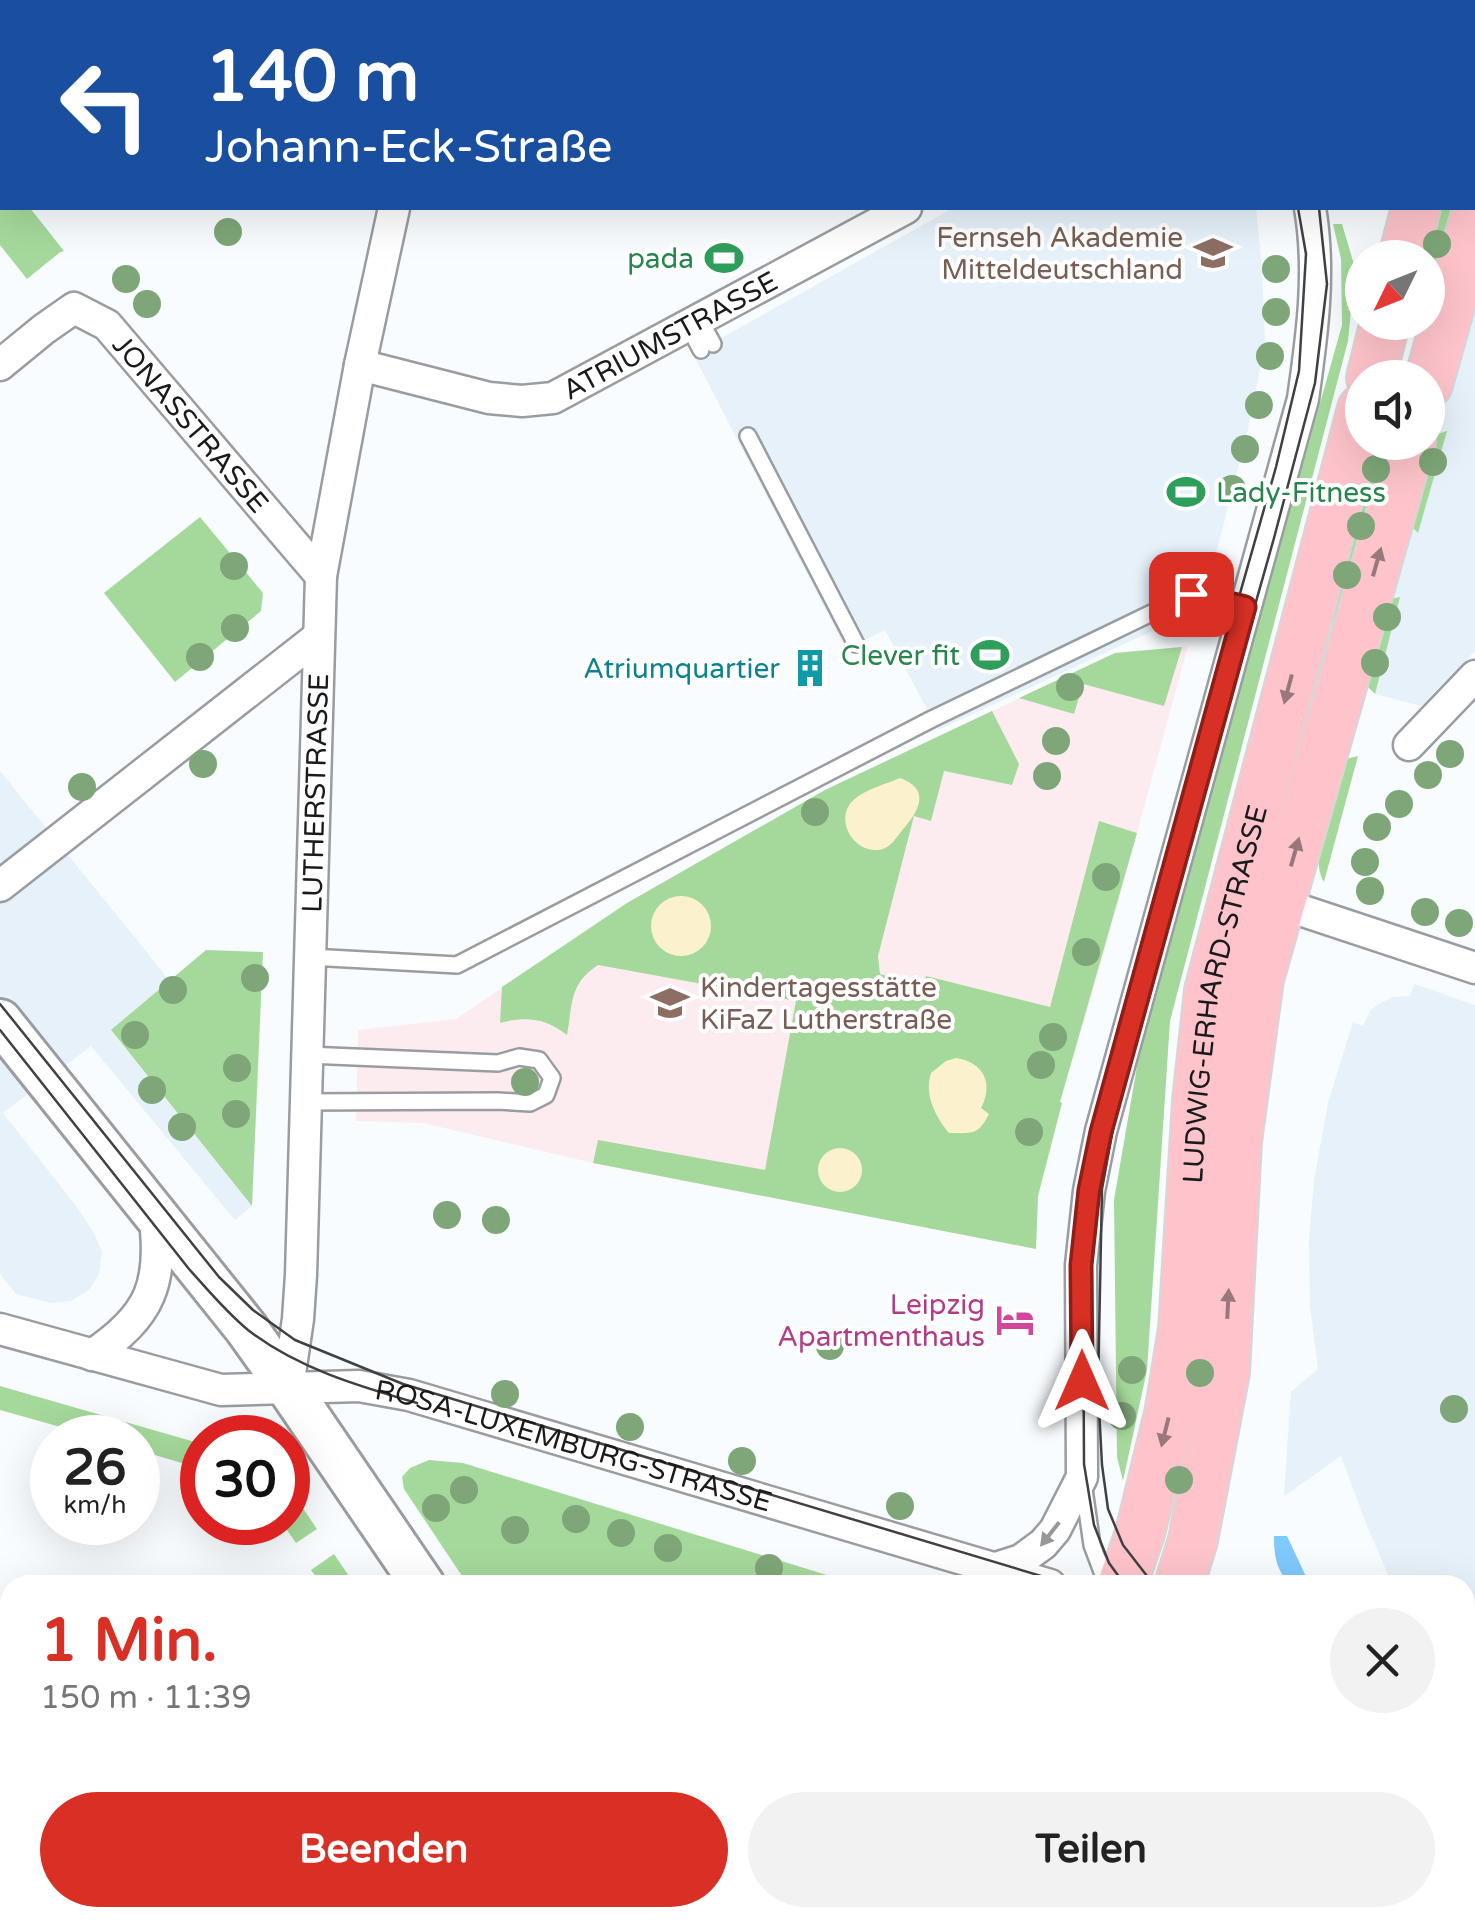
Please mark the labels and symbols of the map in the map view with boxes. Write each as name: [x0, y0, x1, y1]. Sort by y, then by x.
place label: Fernseh Akademie Mitteldeutschland: [936, 221, 1183, 287]
school or university icon: Fernseh Akademie Mitteldeutschland: [1192, 232, 1234, 274]
sports icon: pada: [703, 237, 745, 279]
north arrow: [1345, 240, 1445, 340]
place label: pada: [627, 242, 694, 276]
street label: ATRIUMSTRASSE: [557, 264, 783, 408]
street label: JONASSTRASSE: [105, 328, 275, 520]
sports icon: Lady-Fitness: [1165, 471, 1207, 513]
place label: Lady-Fitness: [1216, 476, 1386, 510]
one-way arrow: [1370, 546, 1385, 577]
pin: [1149, 552, 1234, 637]
sports icon: Clever fit: [969, 634, 1011, 676]
place label: Clever fit: [841, 639, 960, 673]
building icon: Atriumquartier: [789, 647, 831, 689]
place label: Atriumquartier: [583, 652, 780, 686]
street label: LUTHERSTRASSE: [295, 673, 336, 913]
one-way arrow: [1280, 674, 1296, 705]
street label: LUDWIG-ERHARD-STRASSE: [1176, 801, 1275, 1185]
one-way arrow: [1287, 836, 1303, 867]
place label: Kindertagesstätte KiFaZ Lutherstraße: [700, 971, 952, 1037]
school or university icon: Kindertagesstätte KiFaZ Lutherstraße: [649, 982, 691, 1024]
place label: Leipzig Apartmenthaus: [777, 1288, 985, 1354]
one-way arrow: [1220, 1288, 1236, 1319]
hotel icon: Leipzig Apartmenthaus: [994, 1299, 1036, 1341]
position arrow: [1030, 1329, 1134, 1433]
street label: ROSA-LUXEMBURG-STRASSE: [372, 1373, 776, 1520]
speed limit sign: 30: [180, 1415, 310, 1545]
one-way arrow: [1156, 1417, 1172, 1448]
one-way arrow: [1040, 1521, 1060, 1547]

